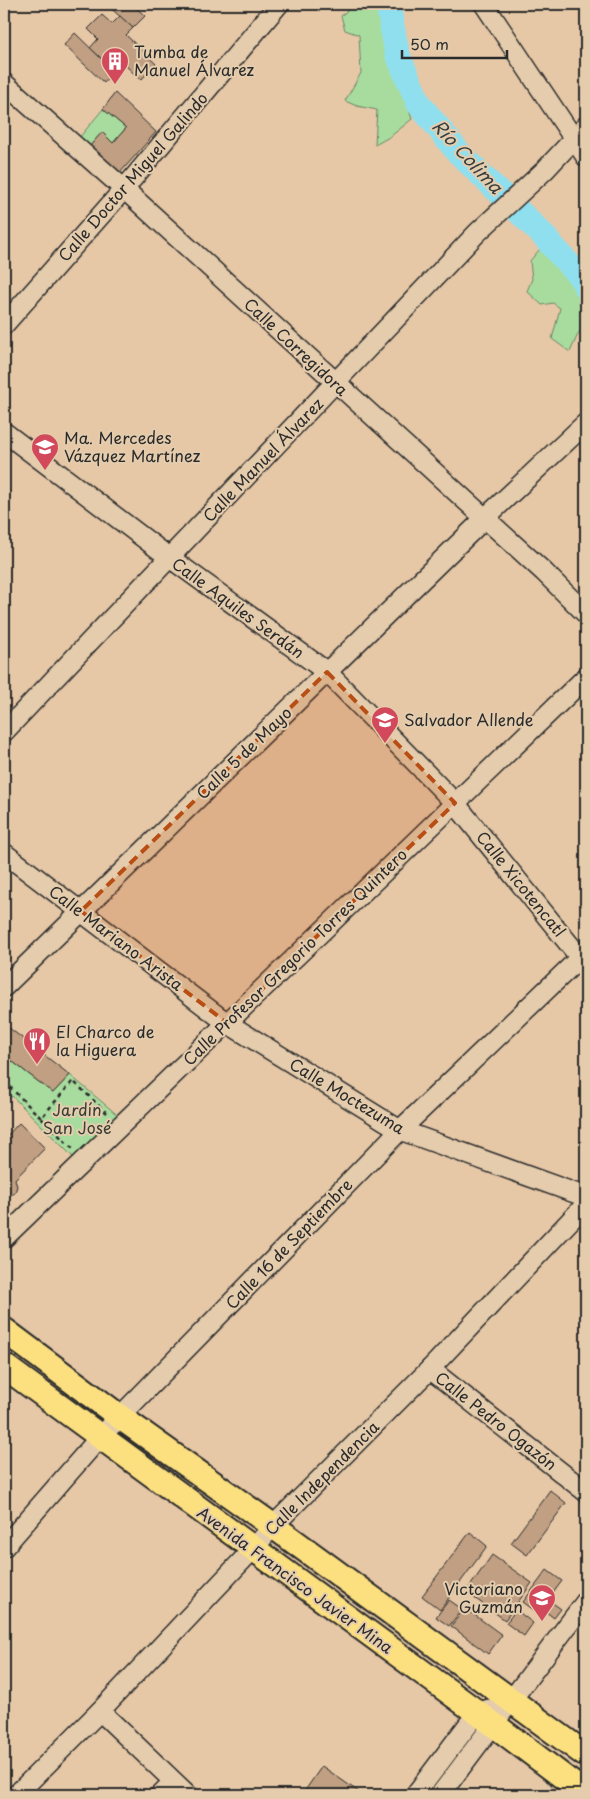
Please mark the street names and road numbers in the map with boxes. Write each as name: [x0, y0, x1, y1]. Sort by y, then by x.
street label: Calle Doctor Miguel Galindo: [52, 86, 213, 266]
street label: Calle Corregidora: [239, 292, 354, 401]
street label: Calle Manuel Álvarez: [197, 392, 328, 527]
street label: Calle Aquiles Serdán: [167, 551, 310, 663]
street label: Calle 5 de Mayo: [190, 700, 296, 804]
street label: Calle Xicotencatl: [471, 825, 572, 942]
street label: Calle Profesor Gregorio Torres Quintero: [177, 842, 412, 1070]
street label: Calle Mariano Arista: [44, 879, 189, 996]
street label: Calle Moctezuma: [285, 1051, 410, 1139]
street label: Calle 16 de Septiembre: [219, 1172, 357, 1314]
street label: Calle Pedro Ogazón: [431, 1365, 562, 1475]
street label: Calle Independencia: [259, 1414, 384, 1540]
street label: Avenida Francisco Javier Mina: [193, 1500, 398, 1659]

